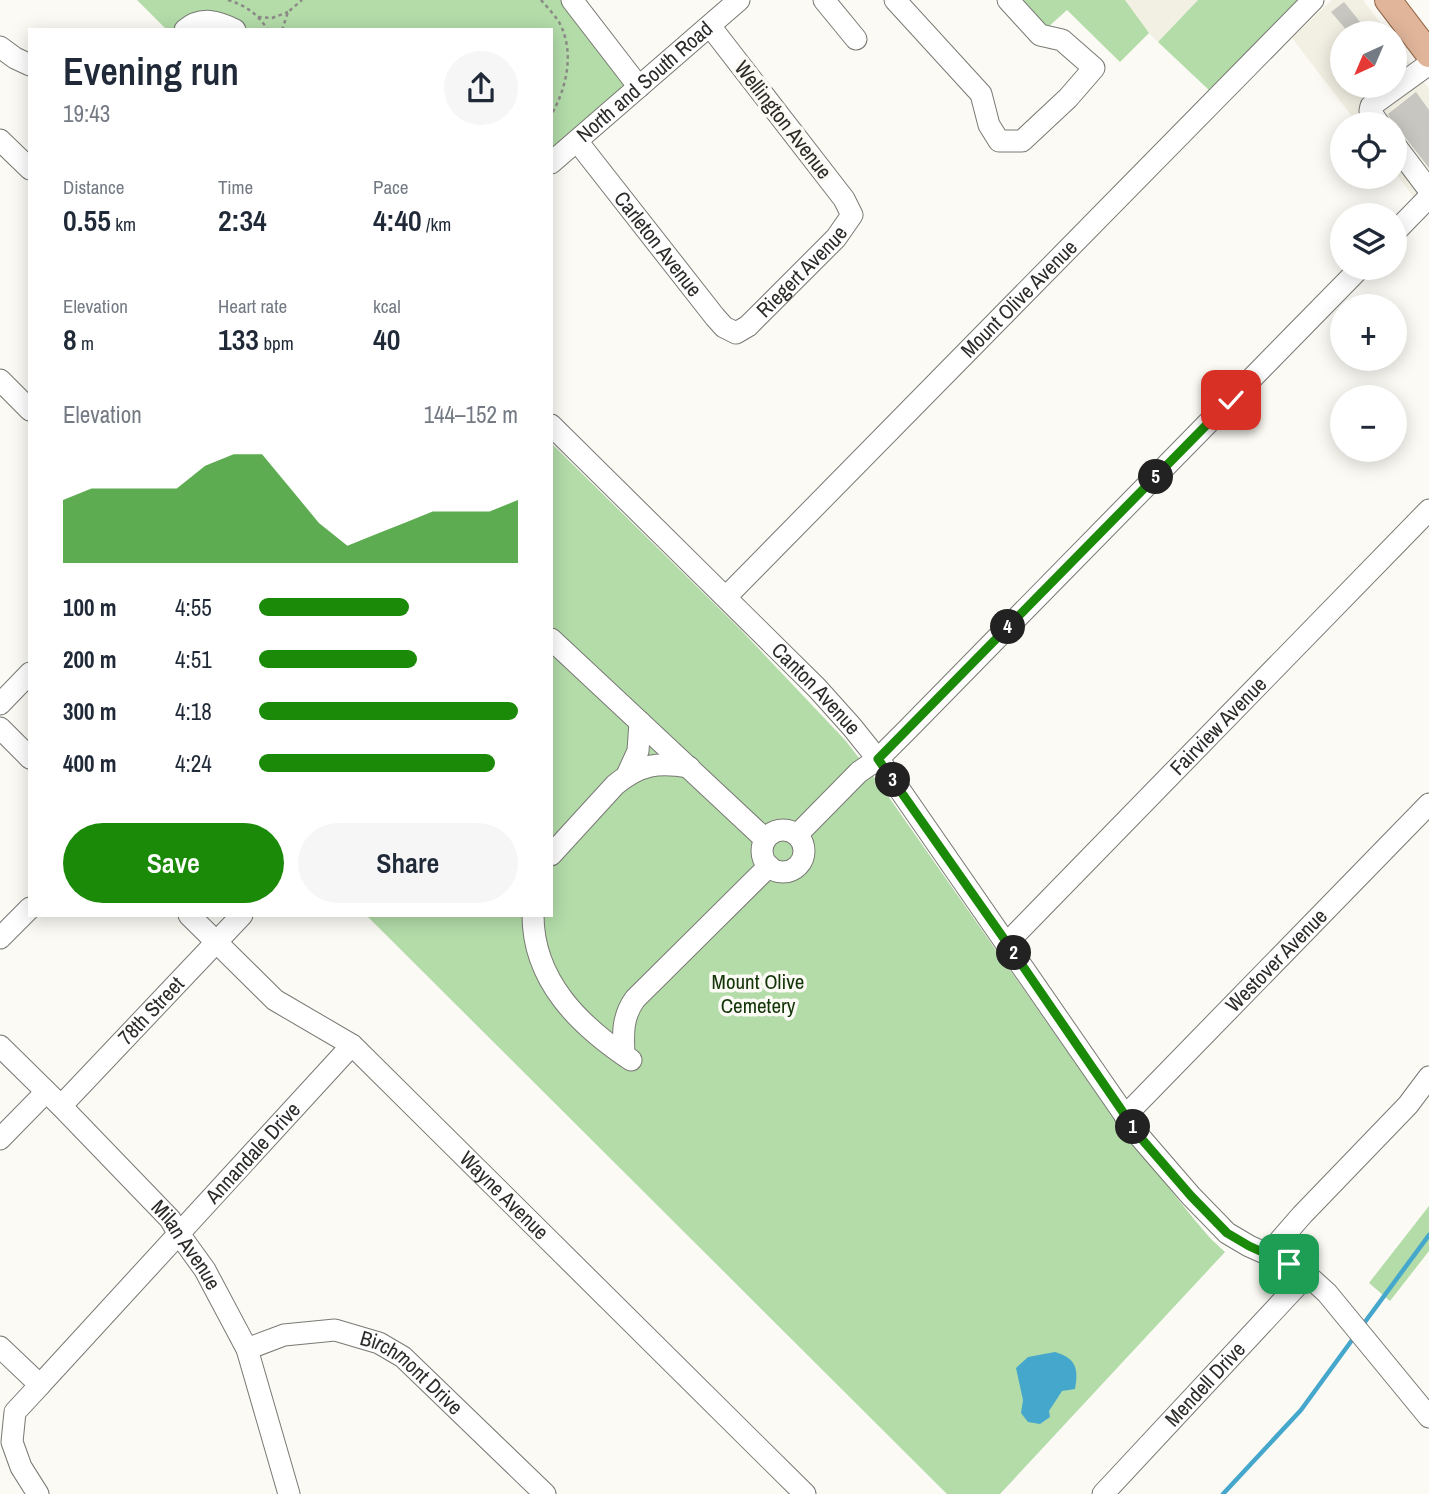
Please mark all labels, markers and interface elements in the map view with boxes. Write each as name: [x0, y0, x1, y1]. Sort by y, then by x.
street label: North and South Road: [570, 14, 719, 149]
north arrow: [1330, 21, 1407, 98]
map controls: [1330, 21, 1407, 462]
text: Evening run: [63, 46, 239, 97]
button: share: [444, 51, 518, 125]
street label: Wellington Avenue: [728, 54, 839, 185]
text: 19:43: [63, 98, 110, 129]
button: locate: [1330, 112, 1407, 189]
text: Distance: [63, 174, 124, 200]
text: Time: [218, 174, 253, 200]
text: Pace: [373, 174, 409, 200]
street label: Carleton Avenue: [608, 185, 709, 303]
text: 0.55: [63, 200, 111, 240]
text: 2:34: [218, 200, 267, 240]
text: 4:40: [373, 200, 422, 240]
button: layers: [1330, 203, 1407, 280]
text: km: [111, 211, 136, 237]
text: /km: [422, 211, 451, 237]
street label: Riegert Avenue: [750, 220, 854, 324]
street label: Mount Olive Avenue: [954, 233, 1083, 364]
text: Elevation: [63, 293, 128, 319]
text: Heart rate: [218, 293, 287, 319]
text: kcal: [373, 293, 401, 319]
button: +: [1330, 294, 1407, 371]
text: 8: [63, 319, 77, 359]
text: 133: [218, 319, 259, 359]
text: 40: [373, 319, 400, 359]
text: m: [77, 330, 94, 356]
text: bpm: [259, 330, 294, 356]
pin: [1201, 370, 1261, 430]
icon: check: [1212, 381, 1250, 419]
button: −: [1330, 385, 1407, 462]
text: Elevation: [63, 399, 142, 430]
text: 144–152 m: [424, 399, 518, 430]
pin: 5: [1138, 460, 1174, 494]
text: 5: [1151, 463, 1160, 489]
text: 100 m: [63, 592, 116, 623]
text: 4:55: [175, 592, 212, 623]
pin: 4: [990, 610, 1026, 644]
text: 4: [1003, 613, 1012, 639]
street label: Canton Avenue: [765, 636, 868, 741]
text: 200 m: [63, 644, 116, 675]
text: 4:51: [175, 644, 212, 675]
street label: Fairview Avenue: [1163, 670, 1273, 781]
text: 300 m: [63, 696, 116, 727]
text: 4:18: [175, 696, 212, 727]
text: 400 m: [63, 748, 116, 779]
text: 4:24: [175, 748, 212, 779]
pin: 3: [876, 762, 910, 798]
text: 3: [888, 766, 897, 792]
button: Save: [63, 823, 284, 903]
button: Share: [298, 823, 518, 903]
street label: Westover Avenue: [1219, 902, 1333, 1019]
pin: 2: [996, 936, 1032, 970]
text: 2: [1009, 939, 1018, 965]
park label: Mount Olive Cemetery: [712, 967, 804, 1020]
street label: 78th Street: [111, 970, 190, 1051]
street label: Annandale Drive: [198, 1095, 307, 1210]
pin: 1: [1116, 1110, 1150, 1144]
text: 1: [1128, 1113, 1137, 1139]
street label: Wayne Avenue: [453, 1144, 555, 1246]
street label: Milan Avenue: [145, 1193, 228, 1295]
pin: [1259, 1234, 1319, 1294]
icon: arrive: [1270, 1245, 1308, 1283]
street label: Birchmont Drive: [357, 1323, 469, 1421]
street label: Mendell Drive: [1158, 1335, 1252, 1433]

